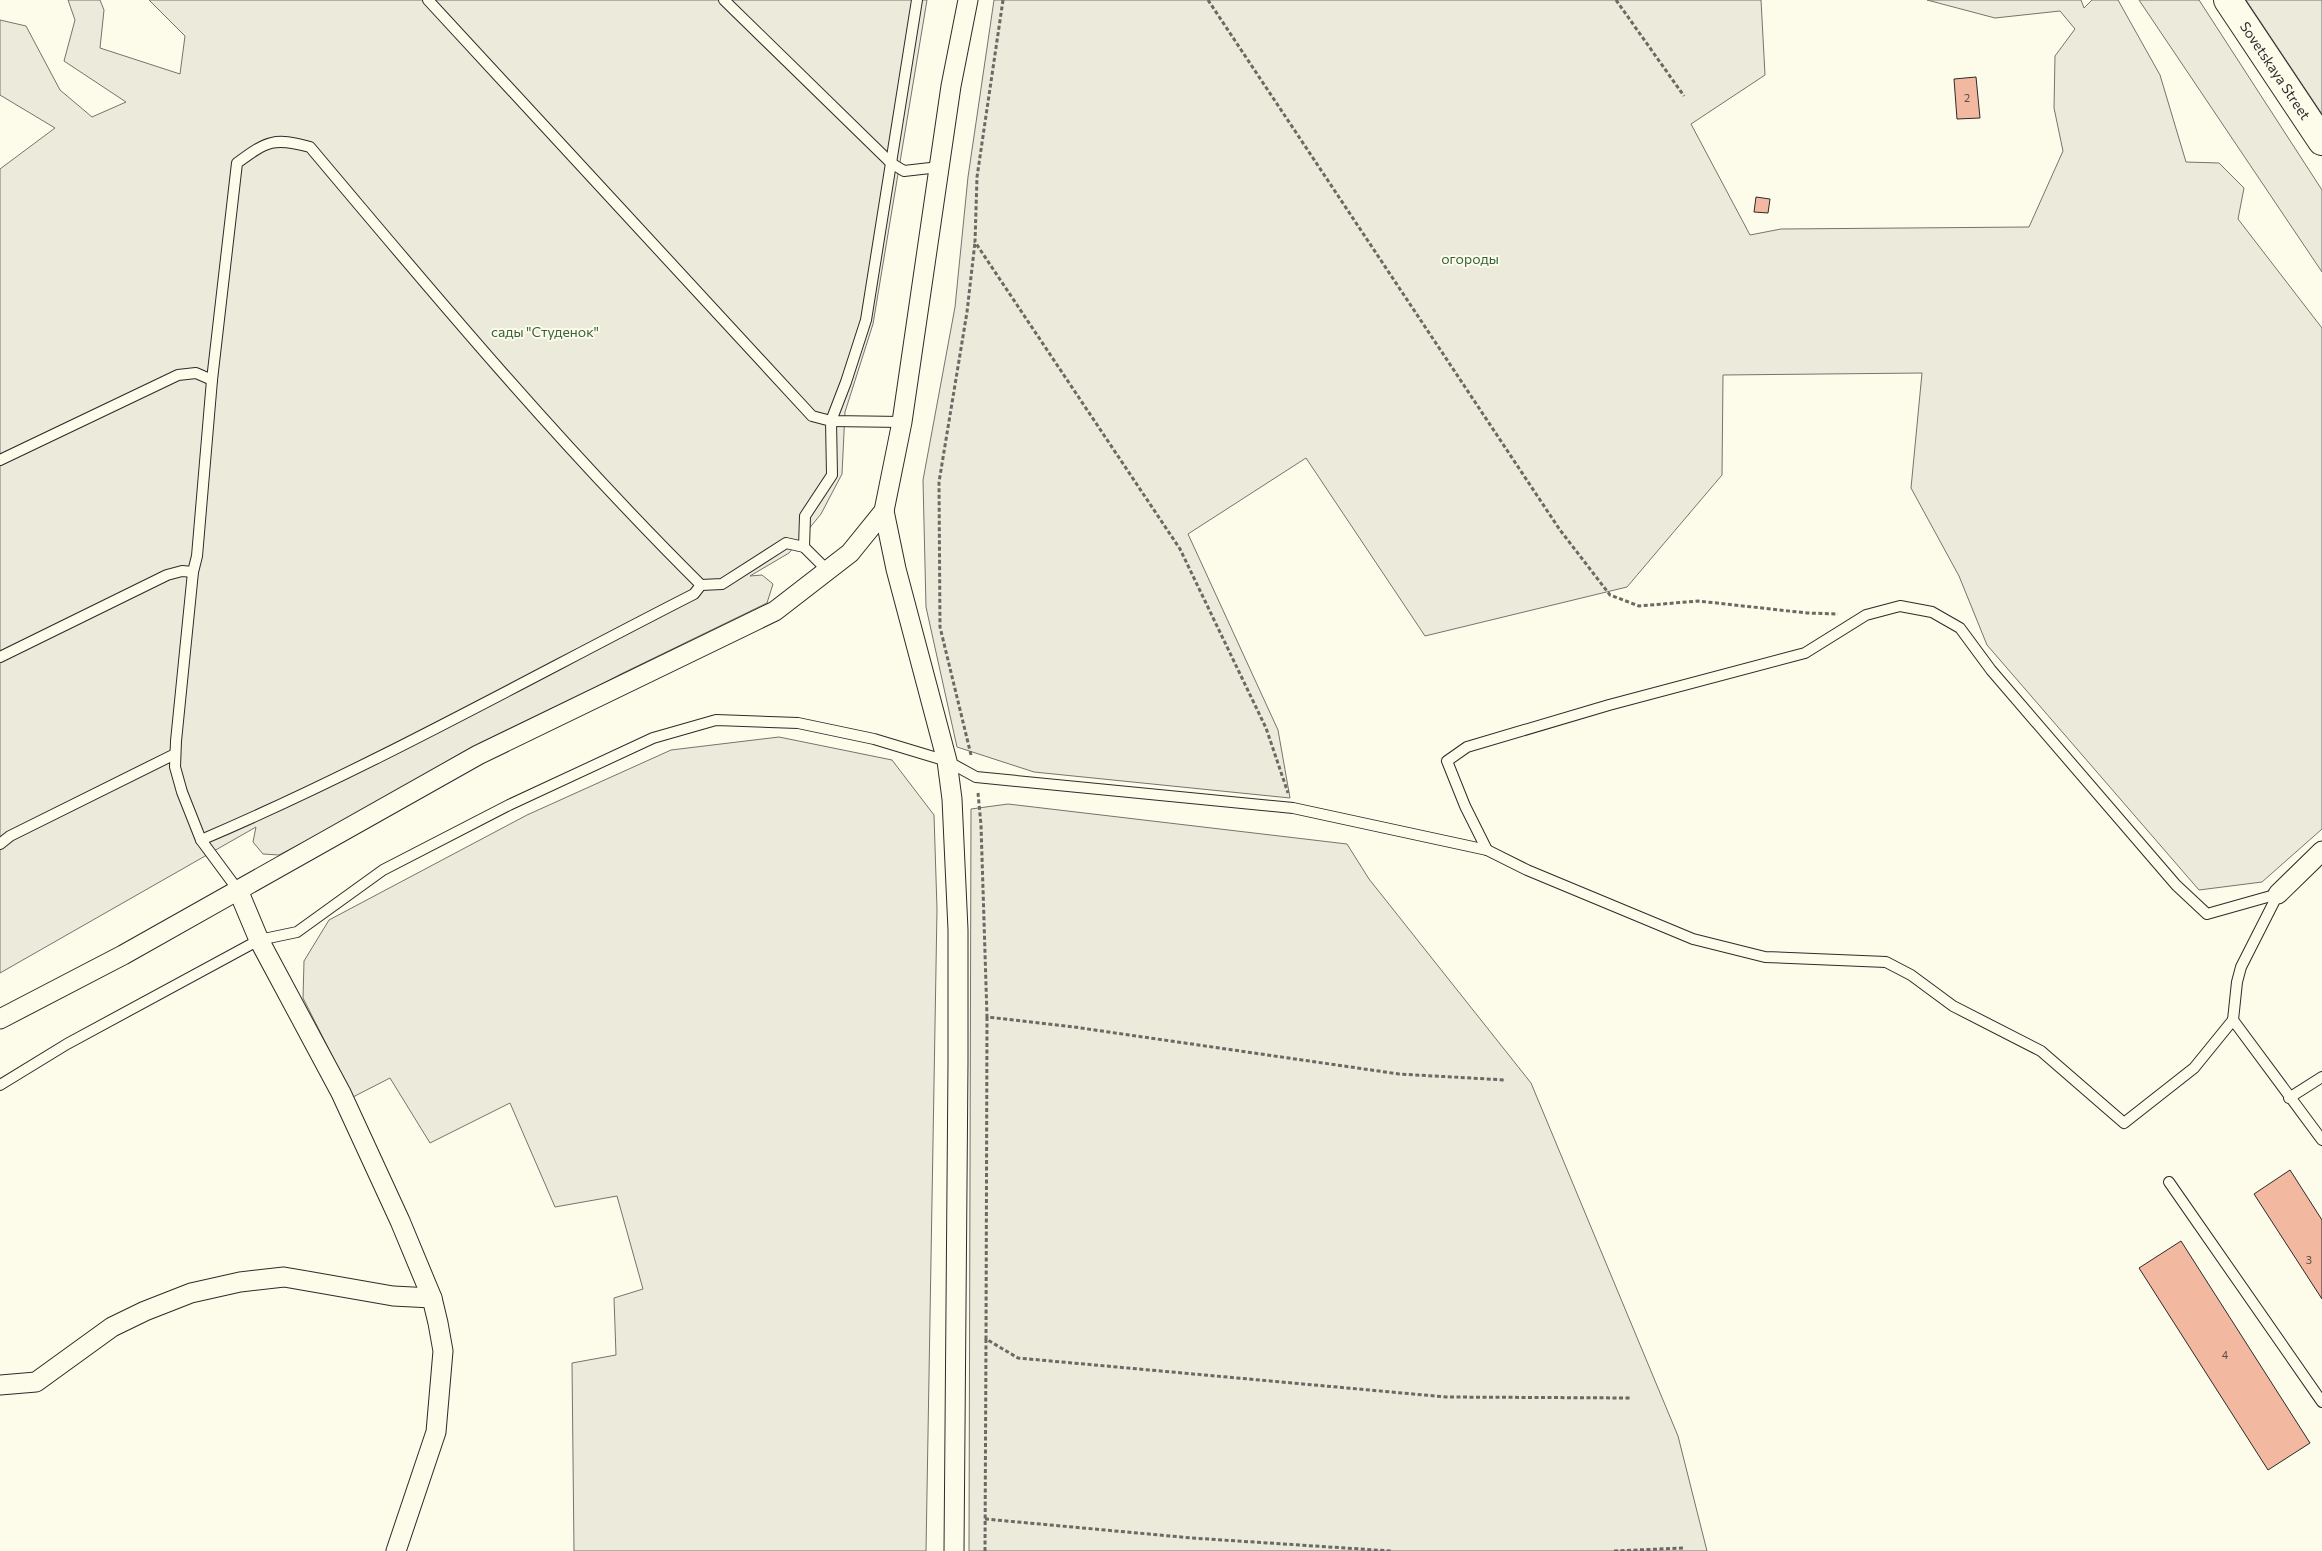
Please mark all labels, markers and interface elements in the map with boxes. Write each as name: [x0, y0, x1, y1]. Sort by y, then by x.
street label: Sovetskaya Street: [2237, 18, 2314, 123]
house number: 2: [1964, 91, 1970, 104]
park label: огороды: [1441, 250, 1499, 267]
park label: сады "Студенок": [491, 323, 599, 340]
house number: 3: [2306, 1253, 2312, 1266]
house number: 4: [2222, 1348, 2229, 1361]

